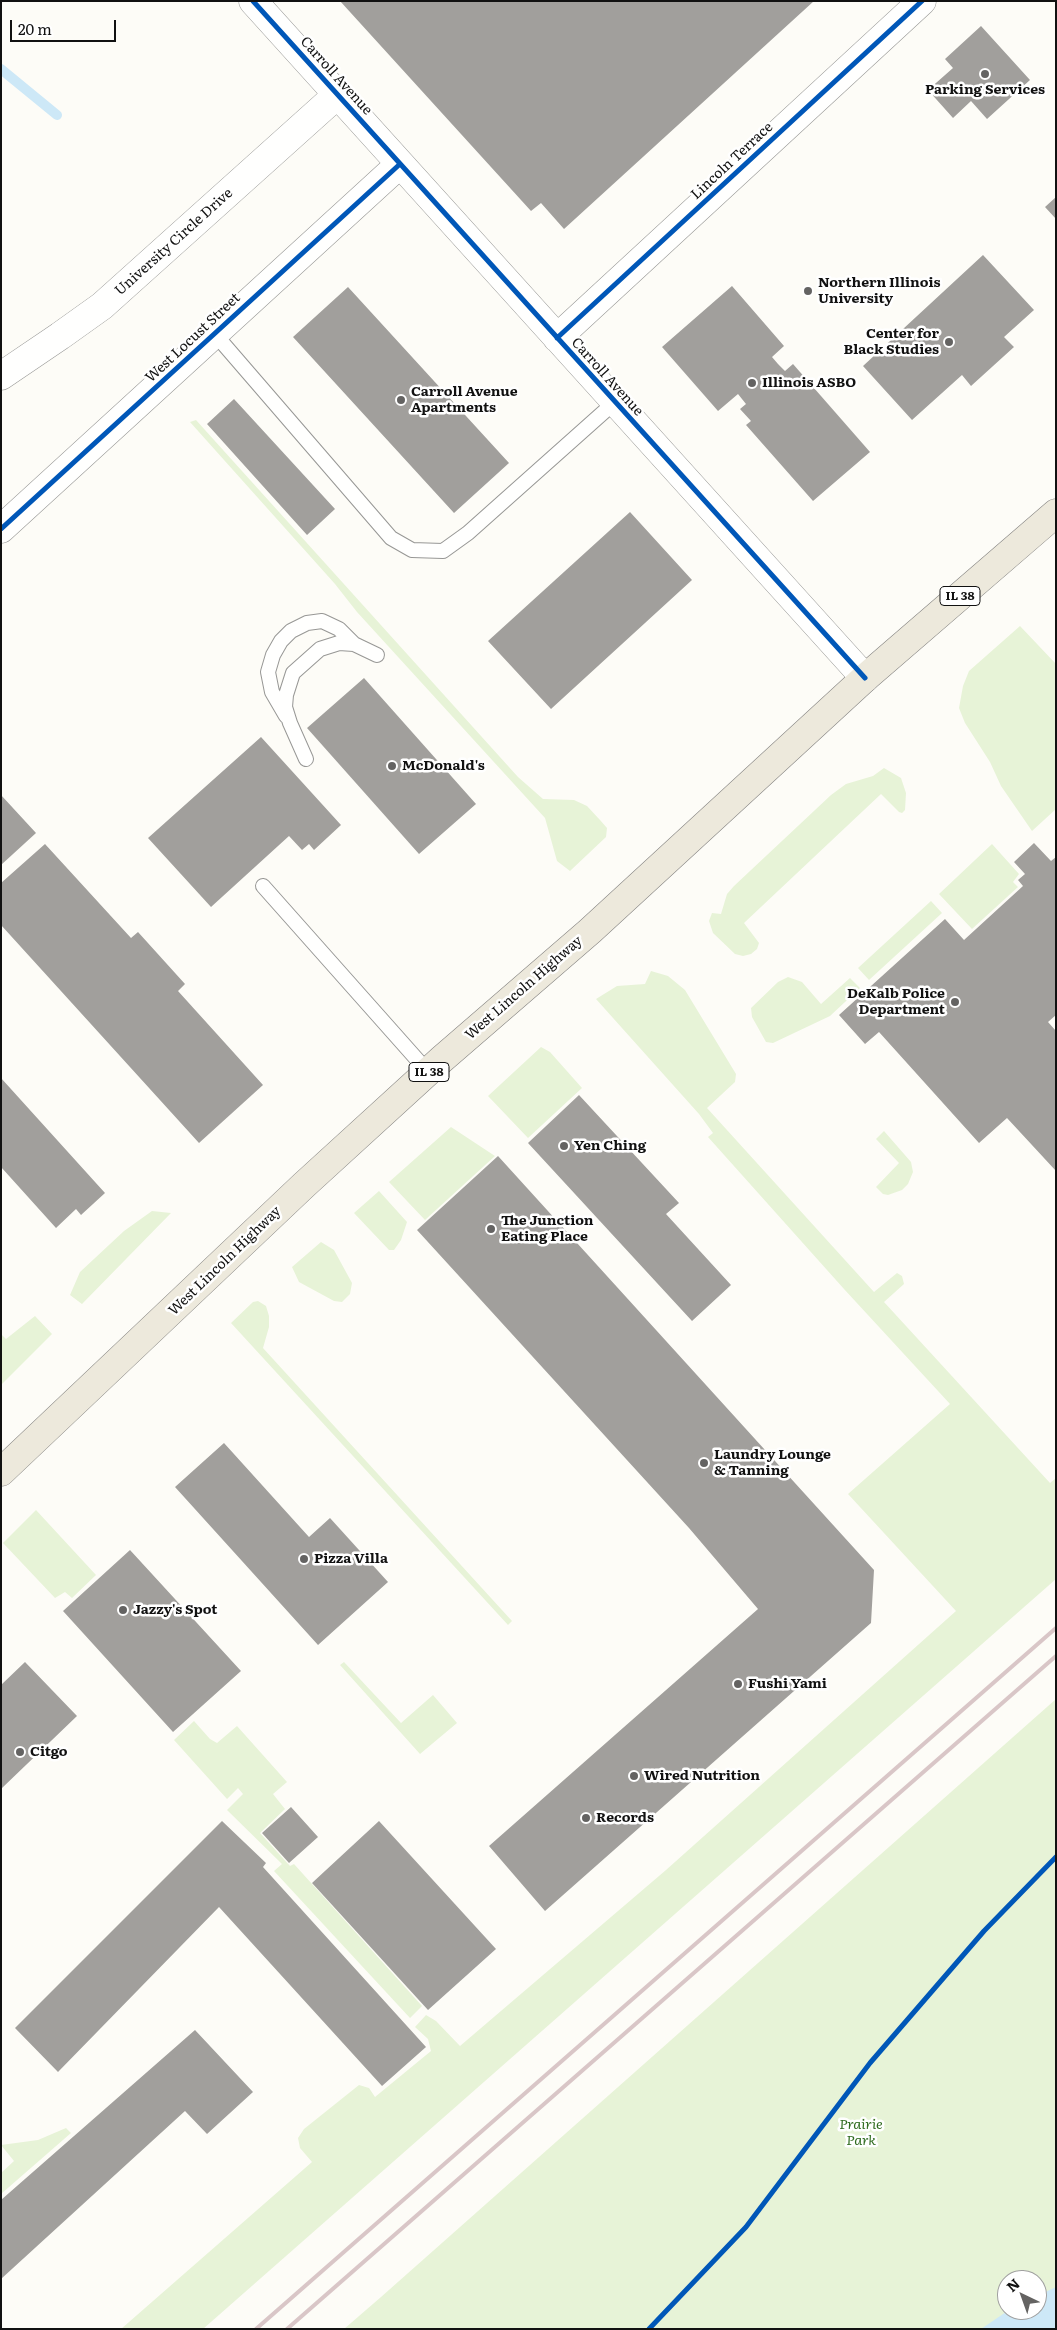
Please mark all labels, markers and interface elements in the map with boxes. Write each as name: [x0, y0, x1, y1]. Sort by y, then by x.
scale bar: [12, 10, 119, 42]
text: 20 m: [18, 17, 52, 40]
street label: Carroll Avenue: [296, 33, 376, 119]
marker: Parking Services: [979, 68, 991, 80]
place label: Parking Services: [925, 82, 1045, 98]
street label: Lincoln Terrace: [688, 119, 776, 203]
street label: University Circle Drive: [112, 185, 236, 299]
place label: Northern Illinois University: [818, 275, 941, 308]
marker: Northern Illinois University: [802, 285, 814, 297]
street label: West Locust Street: [142, 290, 244, 386]
place label: Center for Black Studies: [844, 326, 939, 358]
street label: Carroll Avenue: [567, 334, 647, 420]
marker: Center for Black Studies: [943, 336, 955, 348]
place label: Illinois ASBO: [762, 375, 856, 391]
marker: Illinois ASBO: [746, 377, 758, 389]
place label: Carroll Avenue Apartments: [411, 384, 518, 417]
marker: Carroll Avenue Apartments: [395, 394, 407, 406]
road number: IL 38: [940, 586, 980, 606]
place label: McDonald's: [402, 758, 485, 774]
marker: McDonald's: [386, 760, 398, 772]
street label: West Lincoln Highway: [462, 933, 586, 1043]
place label: DeKalb Police Department: [847, 986, 945, 1019]
marker: DeKalb Police Department: [949, 996, 961, 1008]
road number: IL 38: [409, 1062, 449, 1082]
place label: Yen Ching: [574, 1138, 646, 1154]
marker: Yen Ching: [558, 1140, 570, 1152]
street label: West Lincoln Highway: [165, 1203, 285, 1319]
place label: The Junction Eating Place: [501, 1213, 594, 1246]
marker: The Junction Eating Place: [485, 1223, 497, 1235]
place label: Laundry Lounge & Tanning: [714, 1447, 831, 1480]
marker: Laundry Lounge & Tanning: [698, 1457, 710, 1469]
place label: Pizza Villa: [314, 1551, 388, 1567]
marker: Pizza Villa: [298, 1553, 310, 1565]
place label: Jazzy's Spot: [133, 1602, 217, 1618]
marker: Jazzy's Spot: [117, 1604, 129, 1616]
place label: Fushi Yami: [748, 1676, 827, 1692]
marker: Fushi Yami: [732, 1678, 744, 1690]
place label: Citgo: [30, 1744, 68, 1760]
marker: Citgo: [14, 1746, 26, 1758]
place label: Wired Nutrition: [644, 1768, 760, 1784]
marker: Wired Nutrition: [628, 1770, 640, 1782]
place label: Records: [596, 1810, 654, 1826]
marker: Records: [580, 1812, 592, 1824]
park label: Prairie Park: [839, 2117, 883, 2150]
north arrow: [997, 2270, 1047, 2320]
text: N: [1002, 2273, 1024, 2296]

